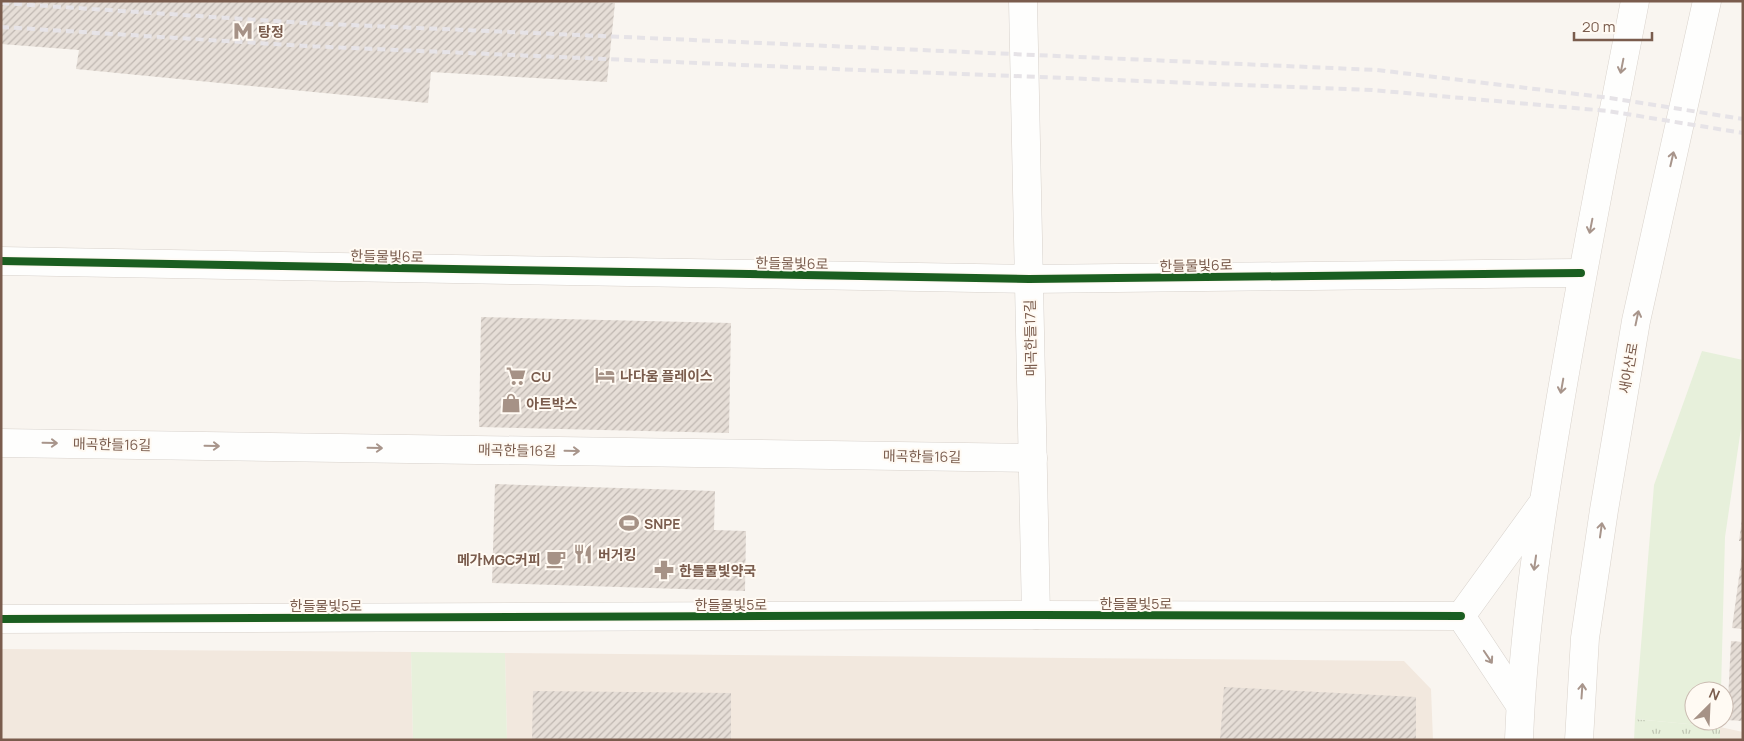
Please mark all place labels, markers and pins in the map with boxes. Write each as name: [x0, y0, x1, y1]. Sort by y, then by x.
metro station icon: 탕정: [232, 20, 254, 42]
place label: 탕정: [258, 22, 284, 41]
hotel icon: 나다움 플레이스: [594, 364, 616, 386]
supermarket icon: CU: [505, 365, 527, 387]
place label: 나다움 플레이스: [620, 366, 713, 385]
place label: CU: [531, 367, 551, 386]
shop icon: 아트박스: [500, 392, 522, 414]
place label: 아트박스: [526, 394, 578, 413]
sports icon: SNPE: [618, 512, 640, 534]
place label: SNPE: [644, 514, 680, 533]
restaurant icon: 버거킹: [572, 543, 594, 565]
place label: 버거킹: [598, 545, 637, 564]
cafe icon: 메가MGC커피: [545, 548, 567, 570]
place label: 메가MGC커피: [457, 550, 541, 569]
pharmacy icon: 한들물빛약국: [653, 559, 675, 581]
place label: 한들물빛약국: [679, 561, 756, 580]

